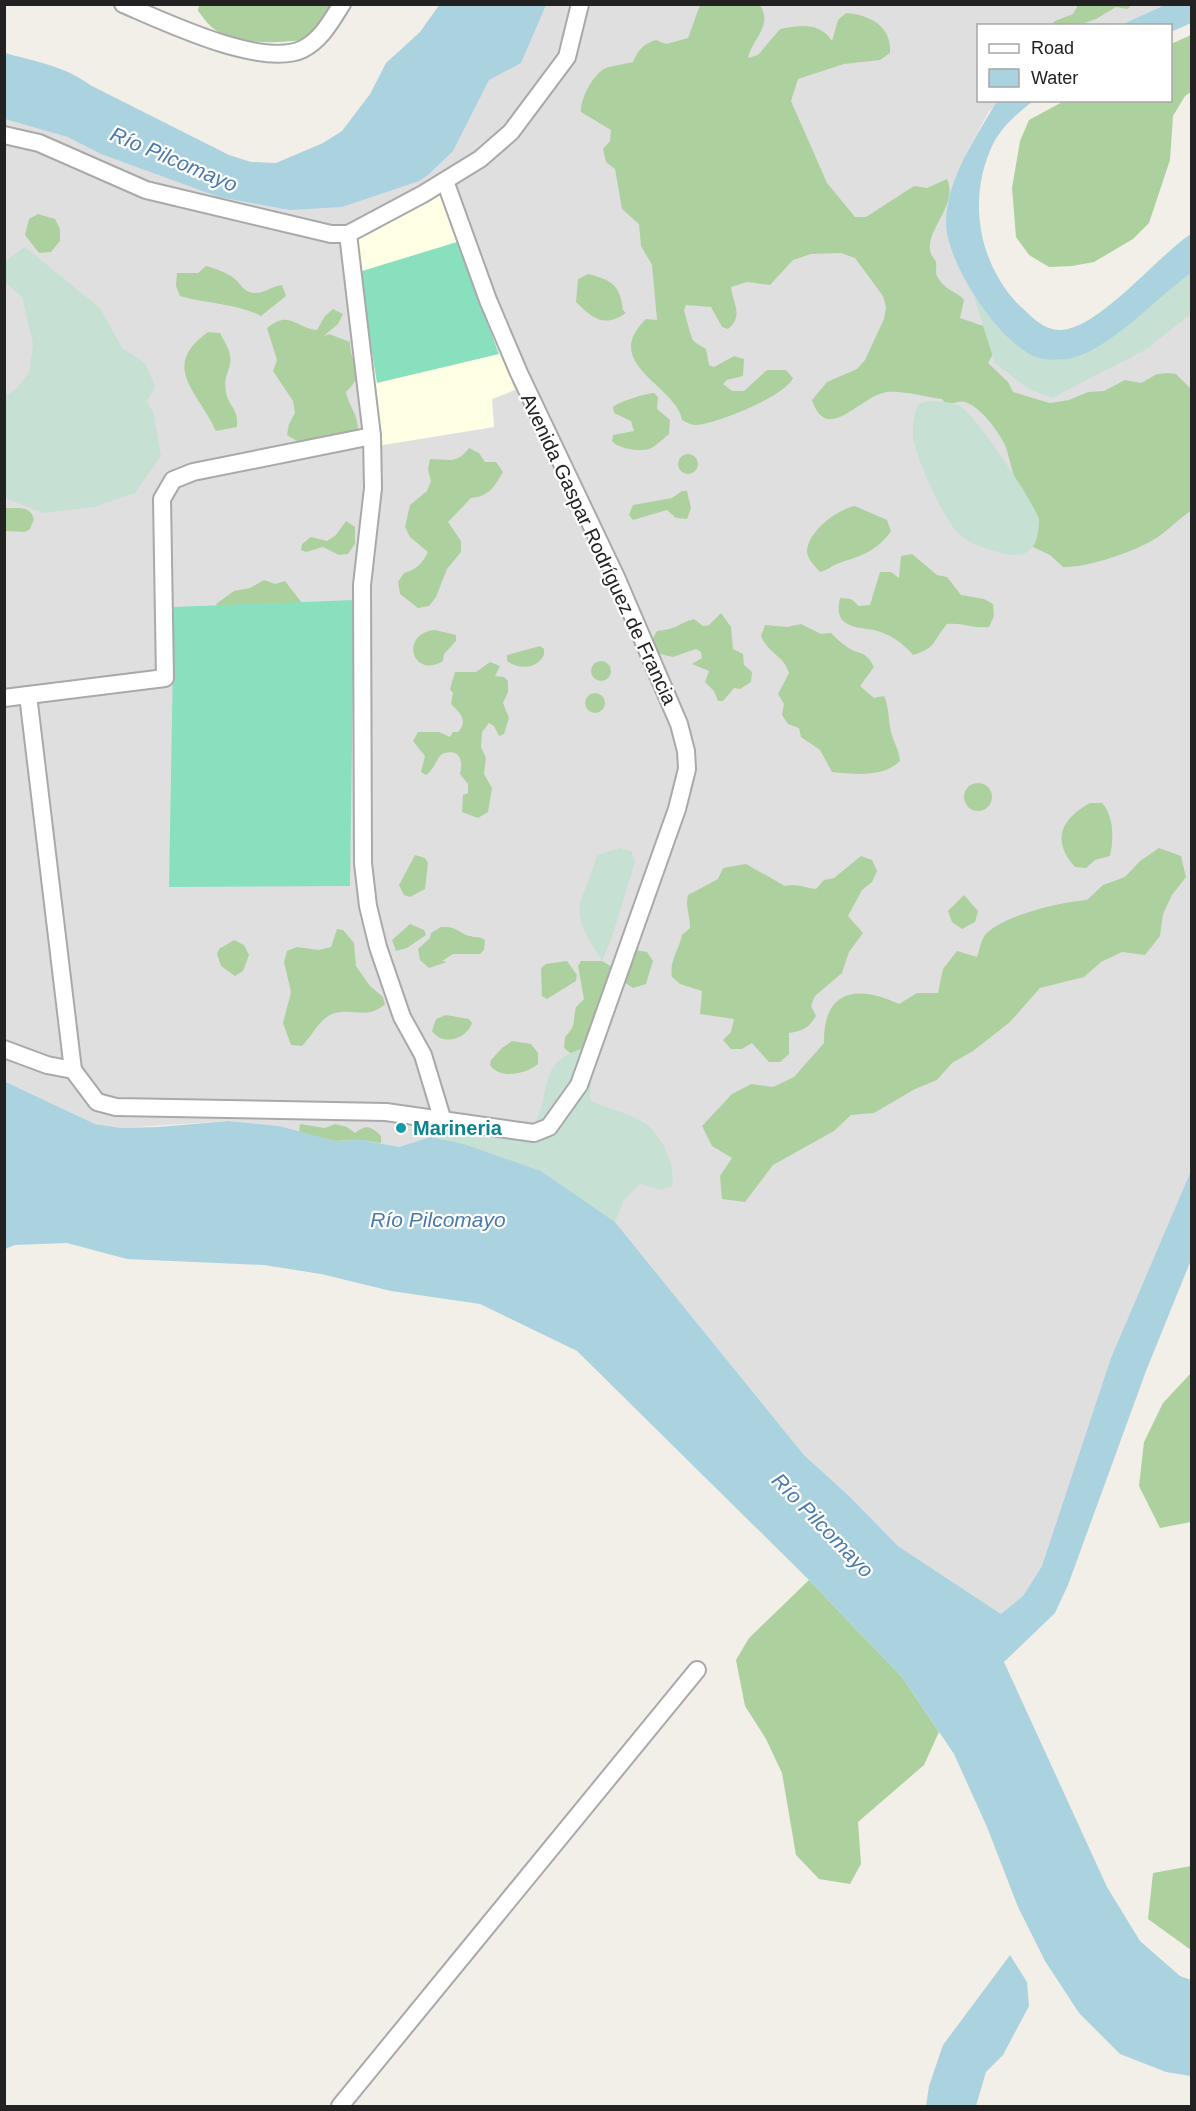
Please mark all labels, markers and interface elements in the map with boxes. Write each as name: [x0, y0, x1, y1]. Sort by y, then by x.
legend: [977, 24, 1172, 102]
text: Road: [1031, 38, 1074, 58]
text: Water: [1031, 68, 1078, 88]
water label: Río Pilcomayo: [107, 122, 241, 196]
street label: Avenida Gaspar Rodríguez de Francia: [517, 390, 681, 709]
place label: Marineria: [413, 1117, 503, 1139]
marker: Marineria: [394, 1121, 408, 1135]
water label: Río Pilcomayo: [370, 1208, 506, 1231]
water label: Río Pilcomayo: [768, 1468, 879, 1582]

